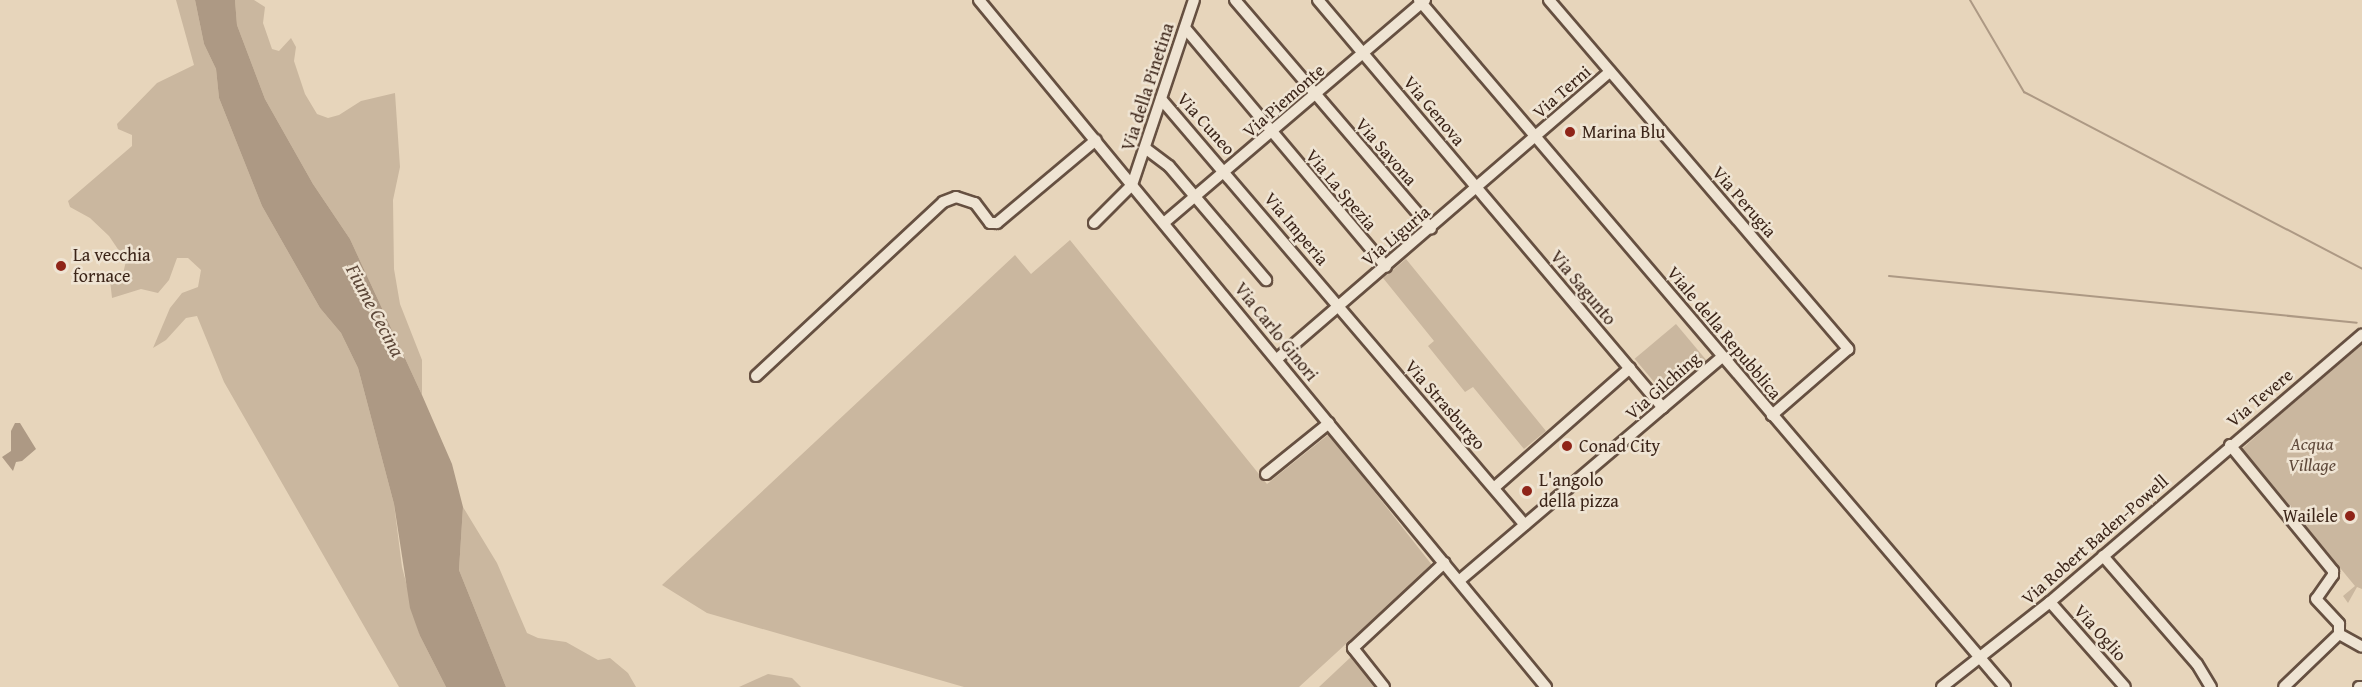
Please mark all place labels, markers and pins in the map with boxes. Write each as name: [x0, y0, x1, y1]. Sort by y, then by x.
place label: Marina Blu: [1582, 121, 1665, 143]
marker: Marina Blu: [1563, 125, 1577, 139]
place label: La vecchia fornace: [73, 245, 151, 288]
marker: La vecchia fornace: [54, 259, 68, 273]
place label: Conad City: [1579, 435, 1660, 457]
marker: Conad City: [1560, 439, 1574, 453]
place label: L'angolo della pizza: [1539, 470, 1619, 512]
marker: L'angolo della pizza: [1520, 484, 1534, 498]
place label: Wailele: [2283, 505, 2338, 527]
marker: Wailele: [2343, 509, 2357, 523]

